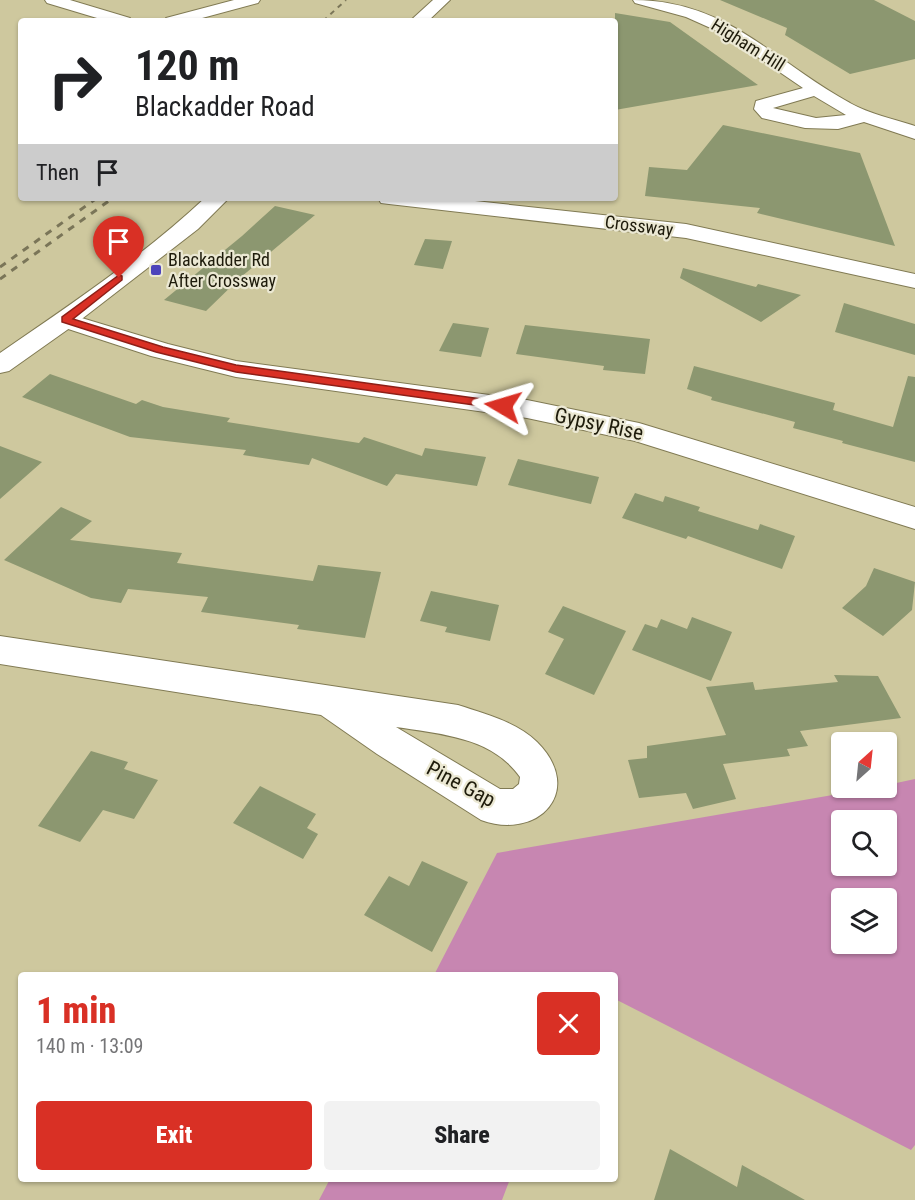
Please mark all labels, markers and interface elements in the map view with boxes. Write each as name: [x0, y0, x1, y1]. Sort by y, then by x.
street label: Higham Hill: [708, 14, 789, 75]
text: 120 m: [135, 41, 240, 90]
icon: right: [36, 42, 114, 120]
text: Blackadder Road: [135, 91, 315, 123]
icon: arrive: [91, 156, 124, 189]
text: Then: [36, 160, 79, 185]
street label: Crossway: [604, 211, 675, 240]
pin: [93, 216, 144, 278]
icon: arrive: [102, 225, 135, 258]
place label: Blackadder Rd After Crossway: [168, 249, 277, 291]
marker: Blackadder Rd After Crossway: [149, 263, 163, 277]
position arrow: [471, 374, 535, 438]
street label: Gypsy Rise: [552, 403, 646, 445]
north arrow: [831, 732, 897, 798]
map controls: [831, 732, 897, 954]
street label: Pine Gap: [423, 756, 499, 812]
button: search: [831, 810, 897, 876]
button: layers: [831, 888, 897, 954]
text: 1 min: [36, 990, 116, 1032]
button: close: [537, 992, 600, 1055]
text: 140 m · 13:09: [36, 1034, 143, 1058]
button: Exit: [36, 1101, 312, 1170]
button: Share: [324, 1101, 600, 1170]

